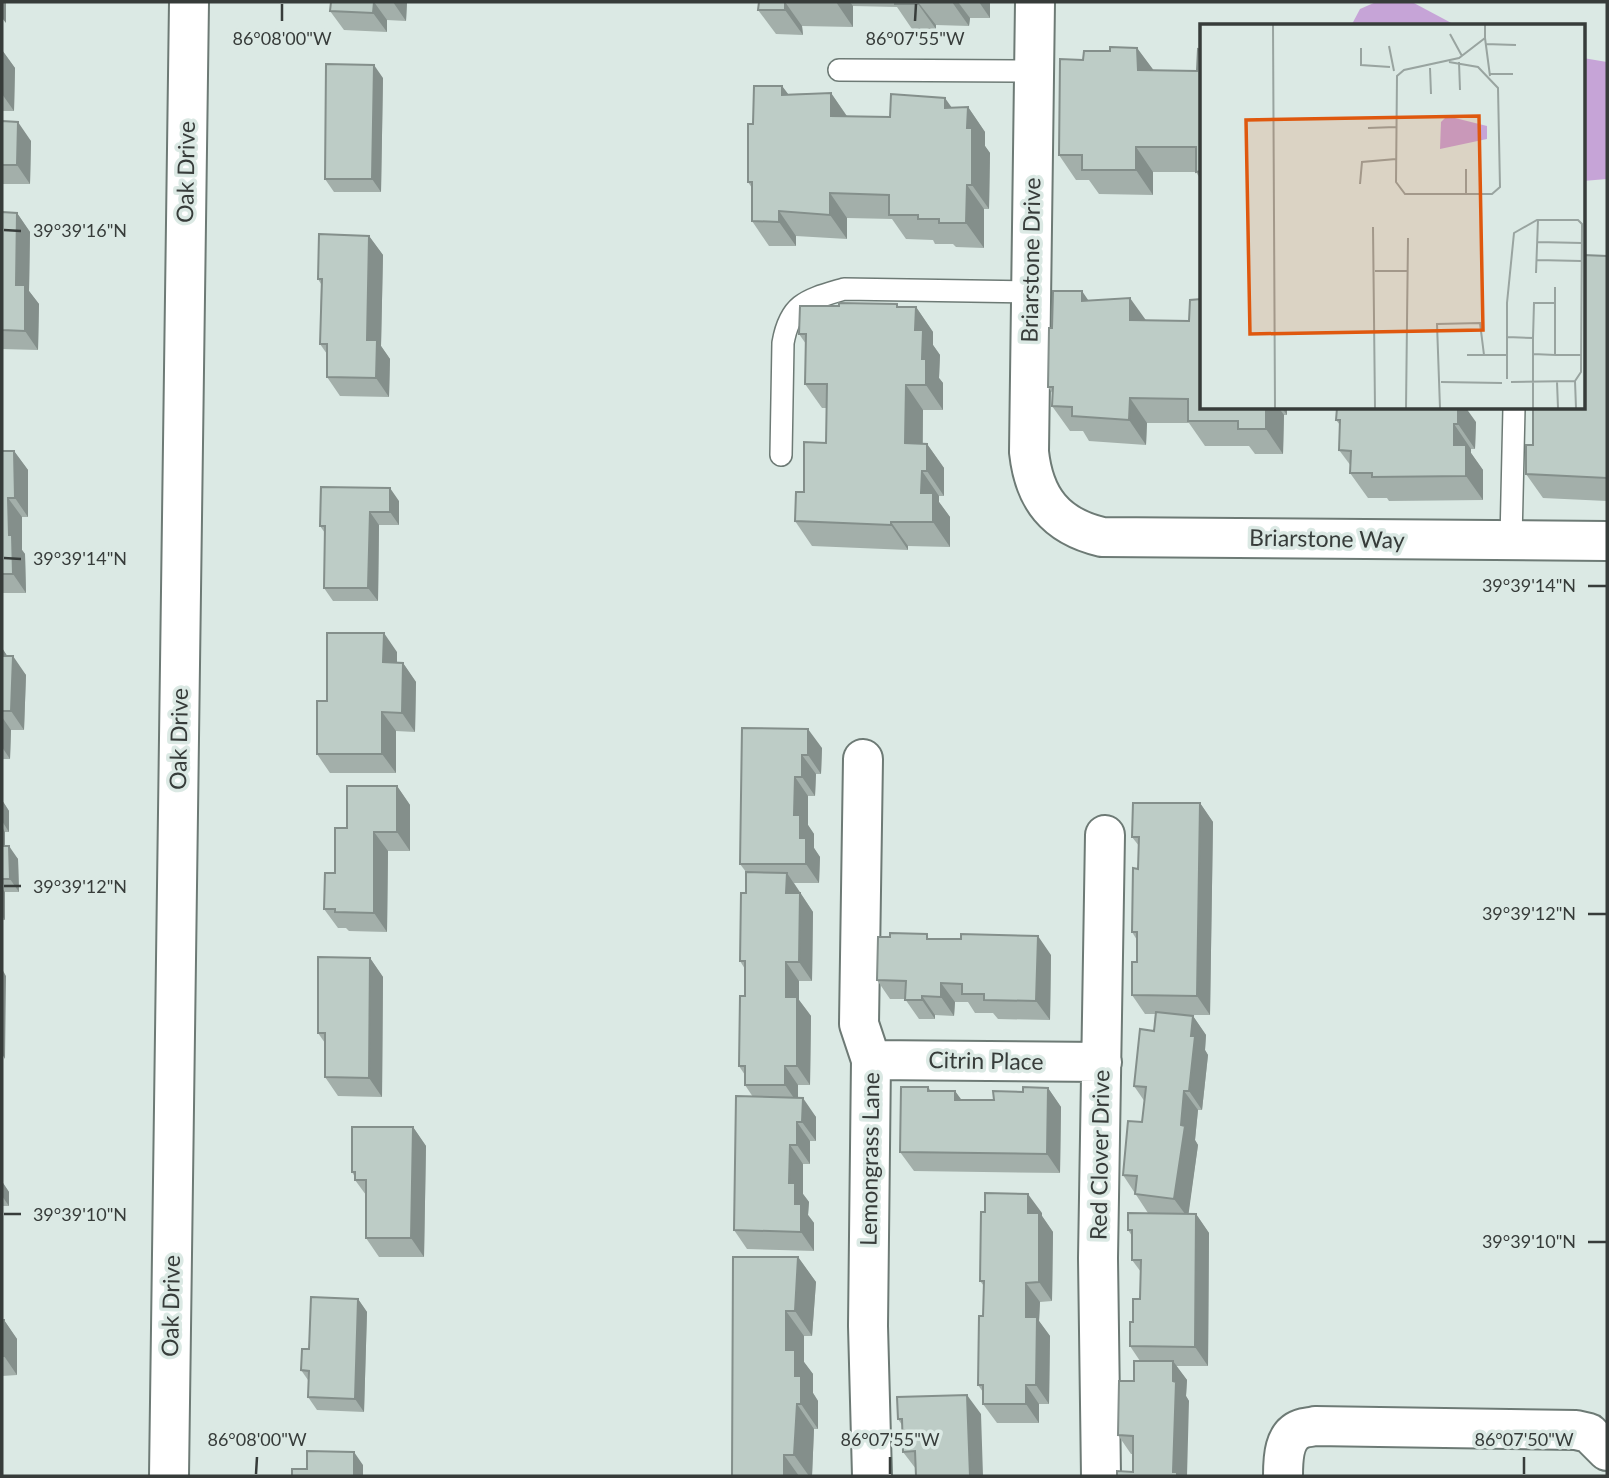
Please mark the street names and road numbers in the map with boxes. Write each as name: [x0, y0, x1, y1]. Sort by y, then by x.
street label: Oak Drive: [170, 121, 200, 223]
street label: Briarstone Drive: [1015, 177, 1045, 343]
street label: Briarstone Way: [1249, 523, 1405, 553]
street label: Oak Drive: [163, 688, 193, 790]
street label: Citrin Place: [928, 1045, 1044, 1075]
street label: Red Clover Drive: [1084, 1070, 1114, 1240]
street label: Lemongrass Lane: [853, 1072, 885, 1246]
street label: Oak Drive: [155, 1255, 185, 1357]

